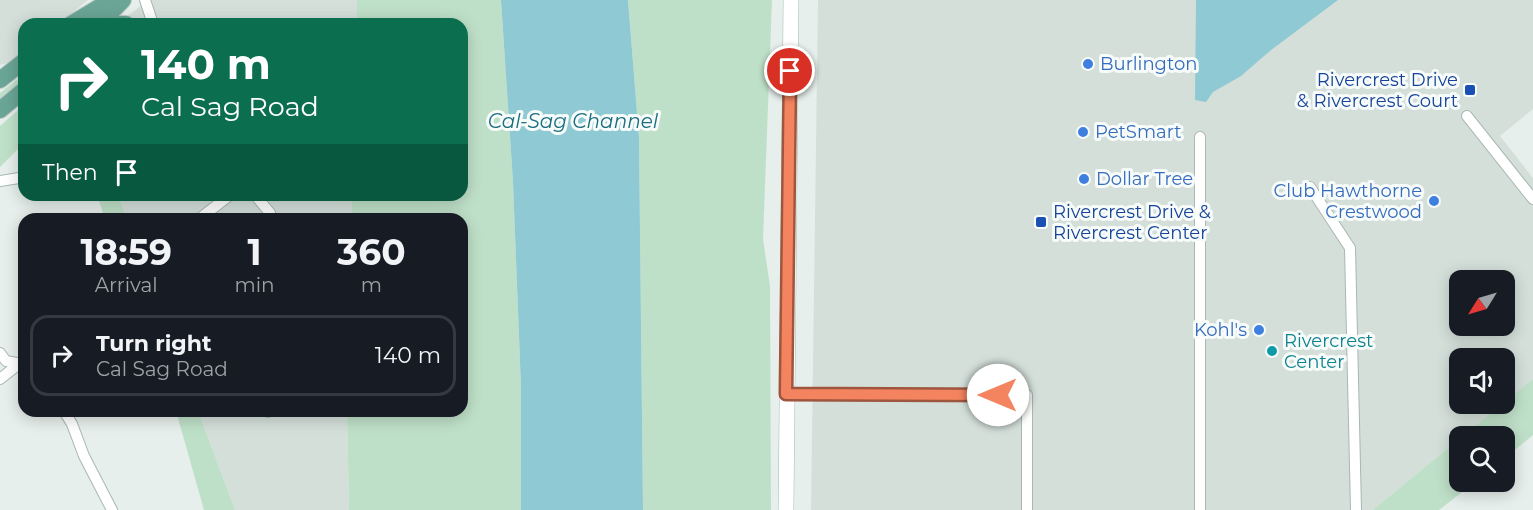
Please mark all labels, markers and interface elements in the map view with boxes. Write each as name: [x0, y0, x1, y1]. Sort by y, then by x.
text: 140 m: [141, 38, 271, 90]
icon: right: [42, 42, 120, 120]
pin: [764, 45, 815, 96]
place label: Burlington: [1100, 53, 1197, 75]
icon: arrive: [773, 54, 806, 87]
marker: Burlington: [1081, 57, 1095, 71]
place label: Rivercrest Drive & Rivercrest Court: [1297, 69, 1458, 112]
marker: Rivercrest Drive & Rivercrest Court: [1463, 83, 1477, 97]
text: Cal Sag Road: [141, 90, 319, 123]
water label: Cal-Sag Channel: [488, 109, 659, 133]
place label: PetSmart: [1095, 121, 1181, 143]
marker: PetSmart: [1076, 125, 1090, 139]
icon: arrive: [110, 156, 143, 189]
text: Then: [42, 159, 98, 186]
place label: Dollar Tree: [1096, 168, 1193, 190]
marker: Dollar Tree: [1077, 172, 1091, 186]
place label: Club Hawthorne Crestwood: [1273, 180, 1422, 223]
marker: Club Hawthorne Crestwood: [1427, 194, 1441, 208]
place label: Rivercrest Drive & Rivercrest Center: [1053, 201, 1211, 244]
marker: Rivercrest Drive & Rivercrest Center: [1034, 215, 1048, 229]
text: 18:59: [80, 230, 172, 274]
text: 1: [247, 230, 262, 274]
text: 360: [337, 230, 406, 274]
north arrow: [1449, 270, 1515, 336]
map controls: [1449, 270, 1515, 492]
text: Arrival: [95, 273, 158, 297]
text: min: [234, 273, 275, 297]
text: m: [361, 273, 382, 297]
place label: Kohl's: [1194, 319, 1247, 341]
marker: Kohl's: [1252, 323, 1266, 337]
text: Turn right: [96, 330, 211, 357]
place label: Rivercrest Center: [1284, 330, 1373, 373]
icon: right: [45, 339, 78, 372]
text: 140 m: [375, 342, 441, 369]
marker: Rivercrest Center: [1265, 344, 1279, 358]
button: sound: [1449, 348, 1515, 414]
text: Cal Sag Road: [96, 357, 228, 381]
position arrow: [966, 363, 1030, 427]
button: search: [1449, 426, 1515, 492]

